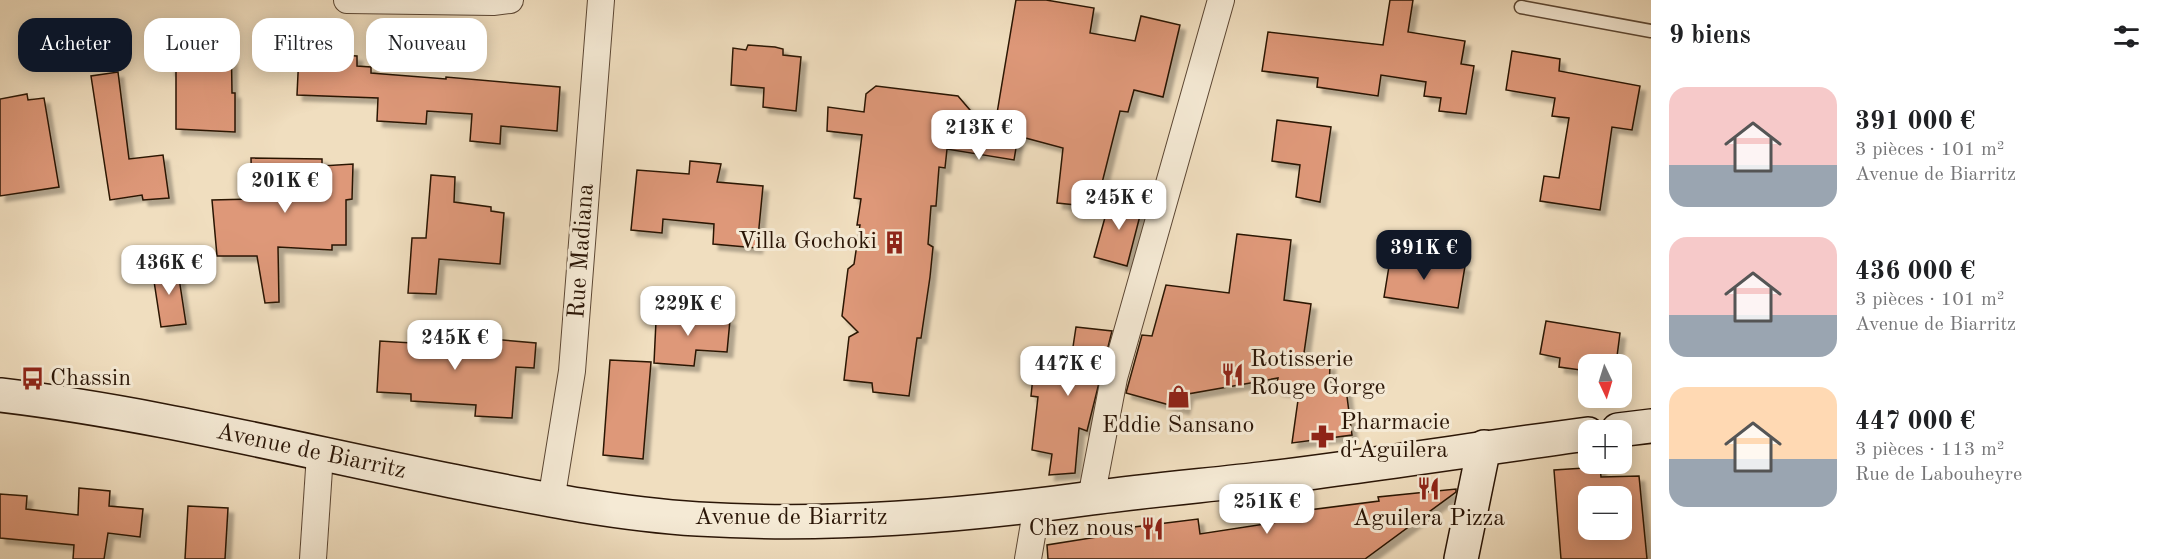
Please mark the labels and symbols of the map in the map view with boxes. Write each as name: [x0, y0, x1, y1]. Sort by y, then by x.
pin: 213K €: [930, 110, 1028, 161]
pin: 201K €: [236, 163, 334, 214]
pin: 245K €: [1070, 180, 1168, 231]
street label: Rue Madiana: [565, 182, 599, 319]
building icon: Villa Gochoki: [882, 229, 908, 255]
place label: Villa Gochoki: [738, 230, 877, 254]
pin: 391K €: [1375, 230, 1473, 281]
pin: 436K €: [120, 245, 218, 296]
pin: 229K €: [639, 286, 737, 337]
pin: 245K €: [406, 320, 504, 371]
pin: 447K €: [1019, 346, 1117, 397]
place label: Rotisserie Rouge Gorge: [1250, 348, 1386, 400]
north arrow: [1578, 354, 1632, 408]
restaurant icon: Rotisserie Rouge Gorge: [1219, 361, 1245, 387]
bus stop icon: Chassin: [19, 366, 45, 392]
place label: Chassin: [50, 367, 131, 391]
shop icon: Eddie Sansano: [1165, 383, 1191, 409]
place label: Pharmacie d'Aguilera: [1340, 411, 1450, 463]
place label: Eddie Sansano: [1102, 414, 1254, 438]
street label: Avenue de Biarritz: [214, 420, 408, 484]
pharmacy icon: Pharmacie d'Aguilera: [1309, 424, 1335, 450]
restaurant icon: Aguilera Pizza: [1416, 476, 1442, 502]
pin: 251K €: [1218, 484, 1316, 535]
street label: Avenue de Biarritz: [694, 506, 888, 530]
place label: Aguilera Pizza: [1353, 507, 1505, 531]
restaurant icon: Chez nous: [1139, 516, 1165, 542]
place label: Chez nous: [1028, 517, 1134, 541]

